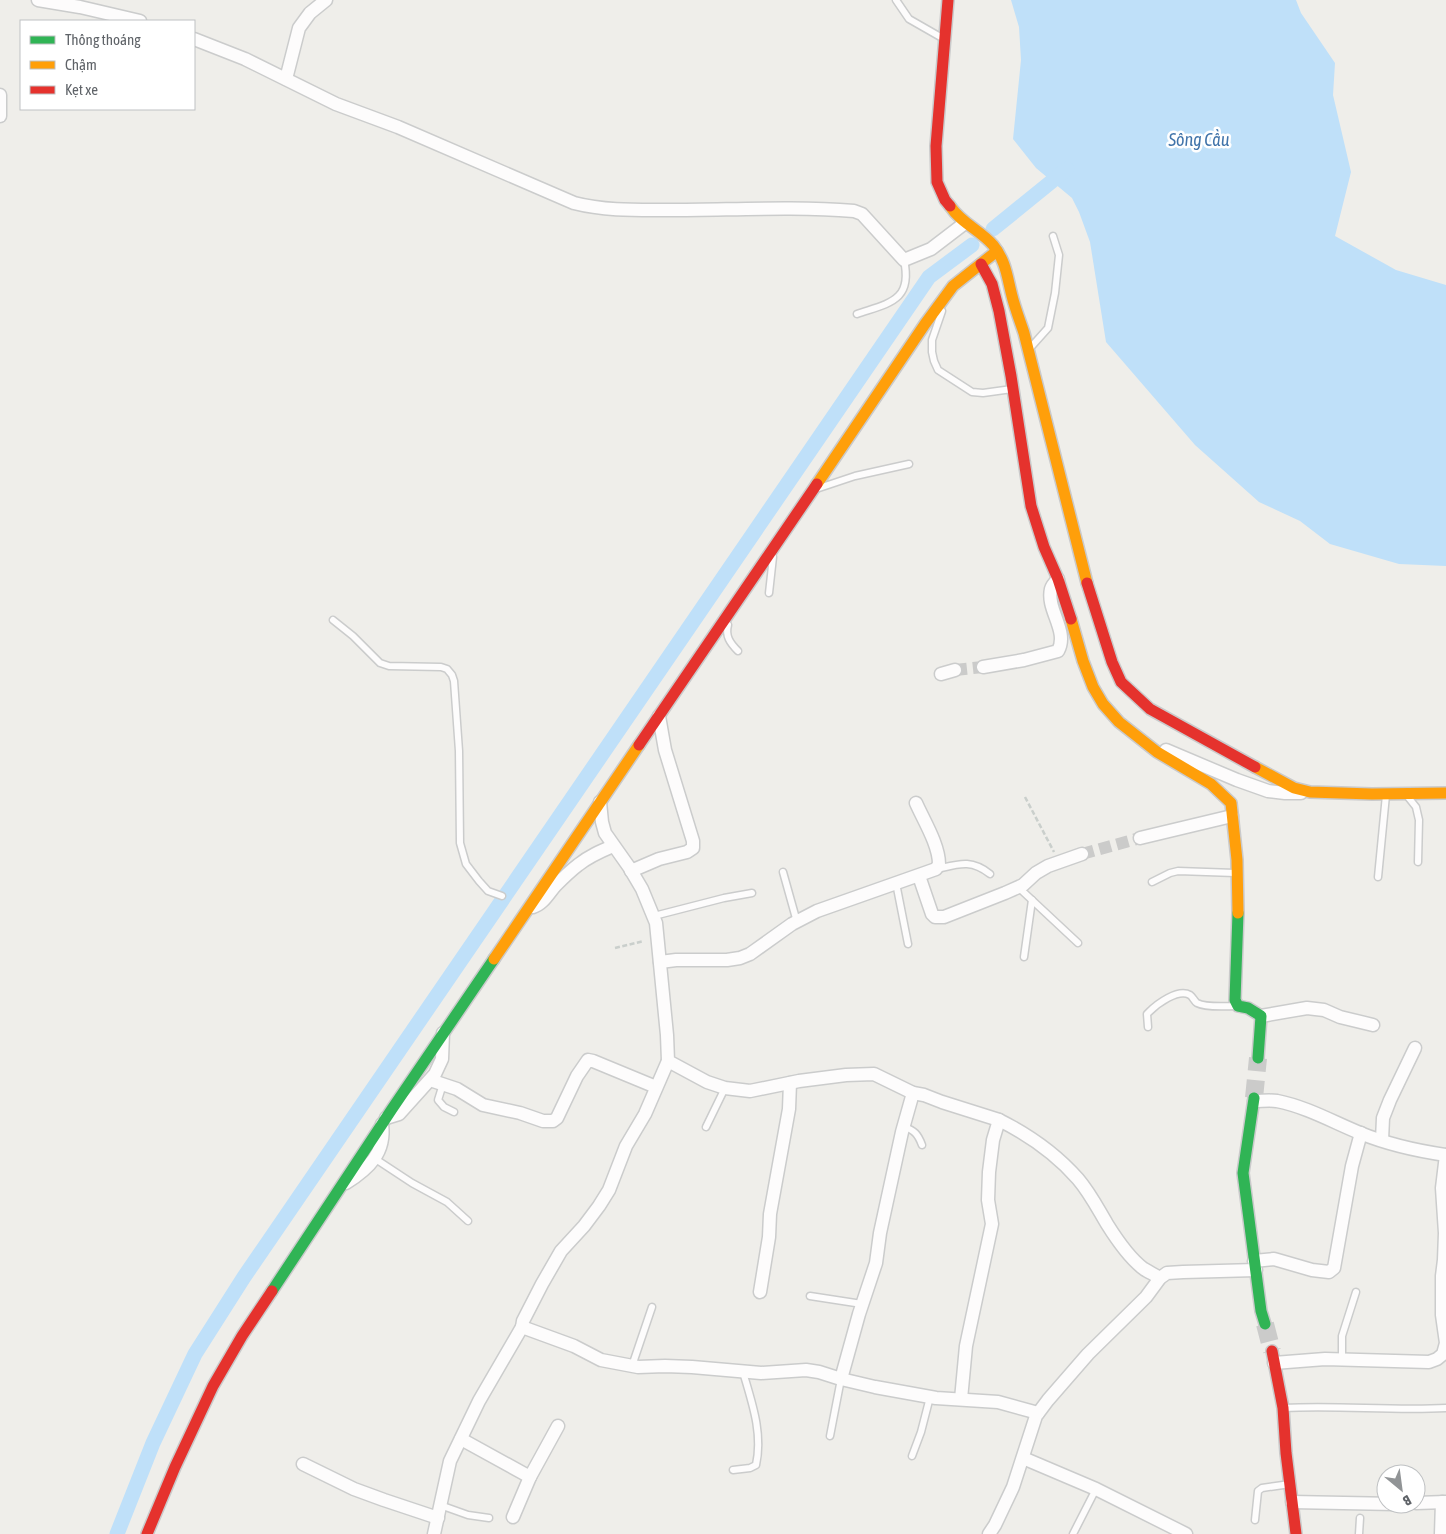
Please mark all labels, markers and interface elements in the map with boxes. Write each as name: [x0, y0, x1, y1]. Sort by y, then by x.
legend: [20, 20, 195, 110]
text: Thông thoáng: [65, 31, 141, 48]
text: Chậm: [65, 56, 97, 73]
text: Kẹt xe: [65, 81, 98, 98]
water label: Sông Cầu: [1168, 129, 1230, 150]
north arrow: [1376, 1464, 1426, 1514]
text: B: [1400, 1492, 1414, 1509]

